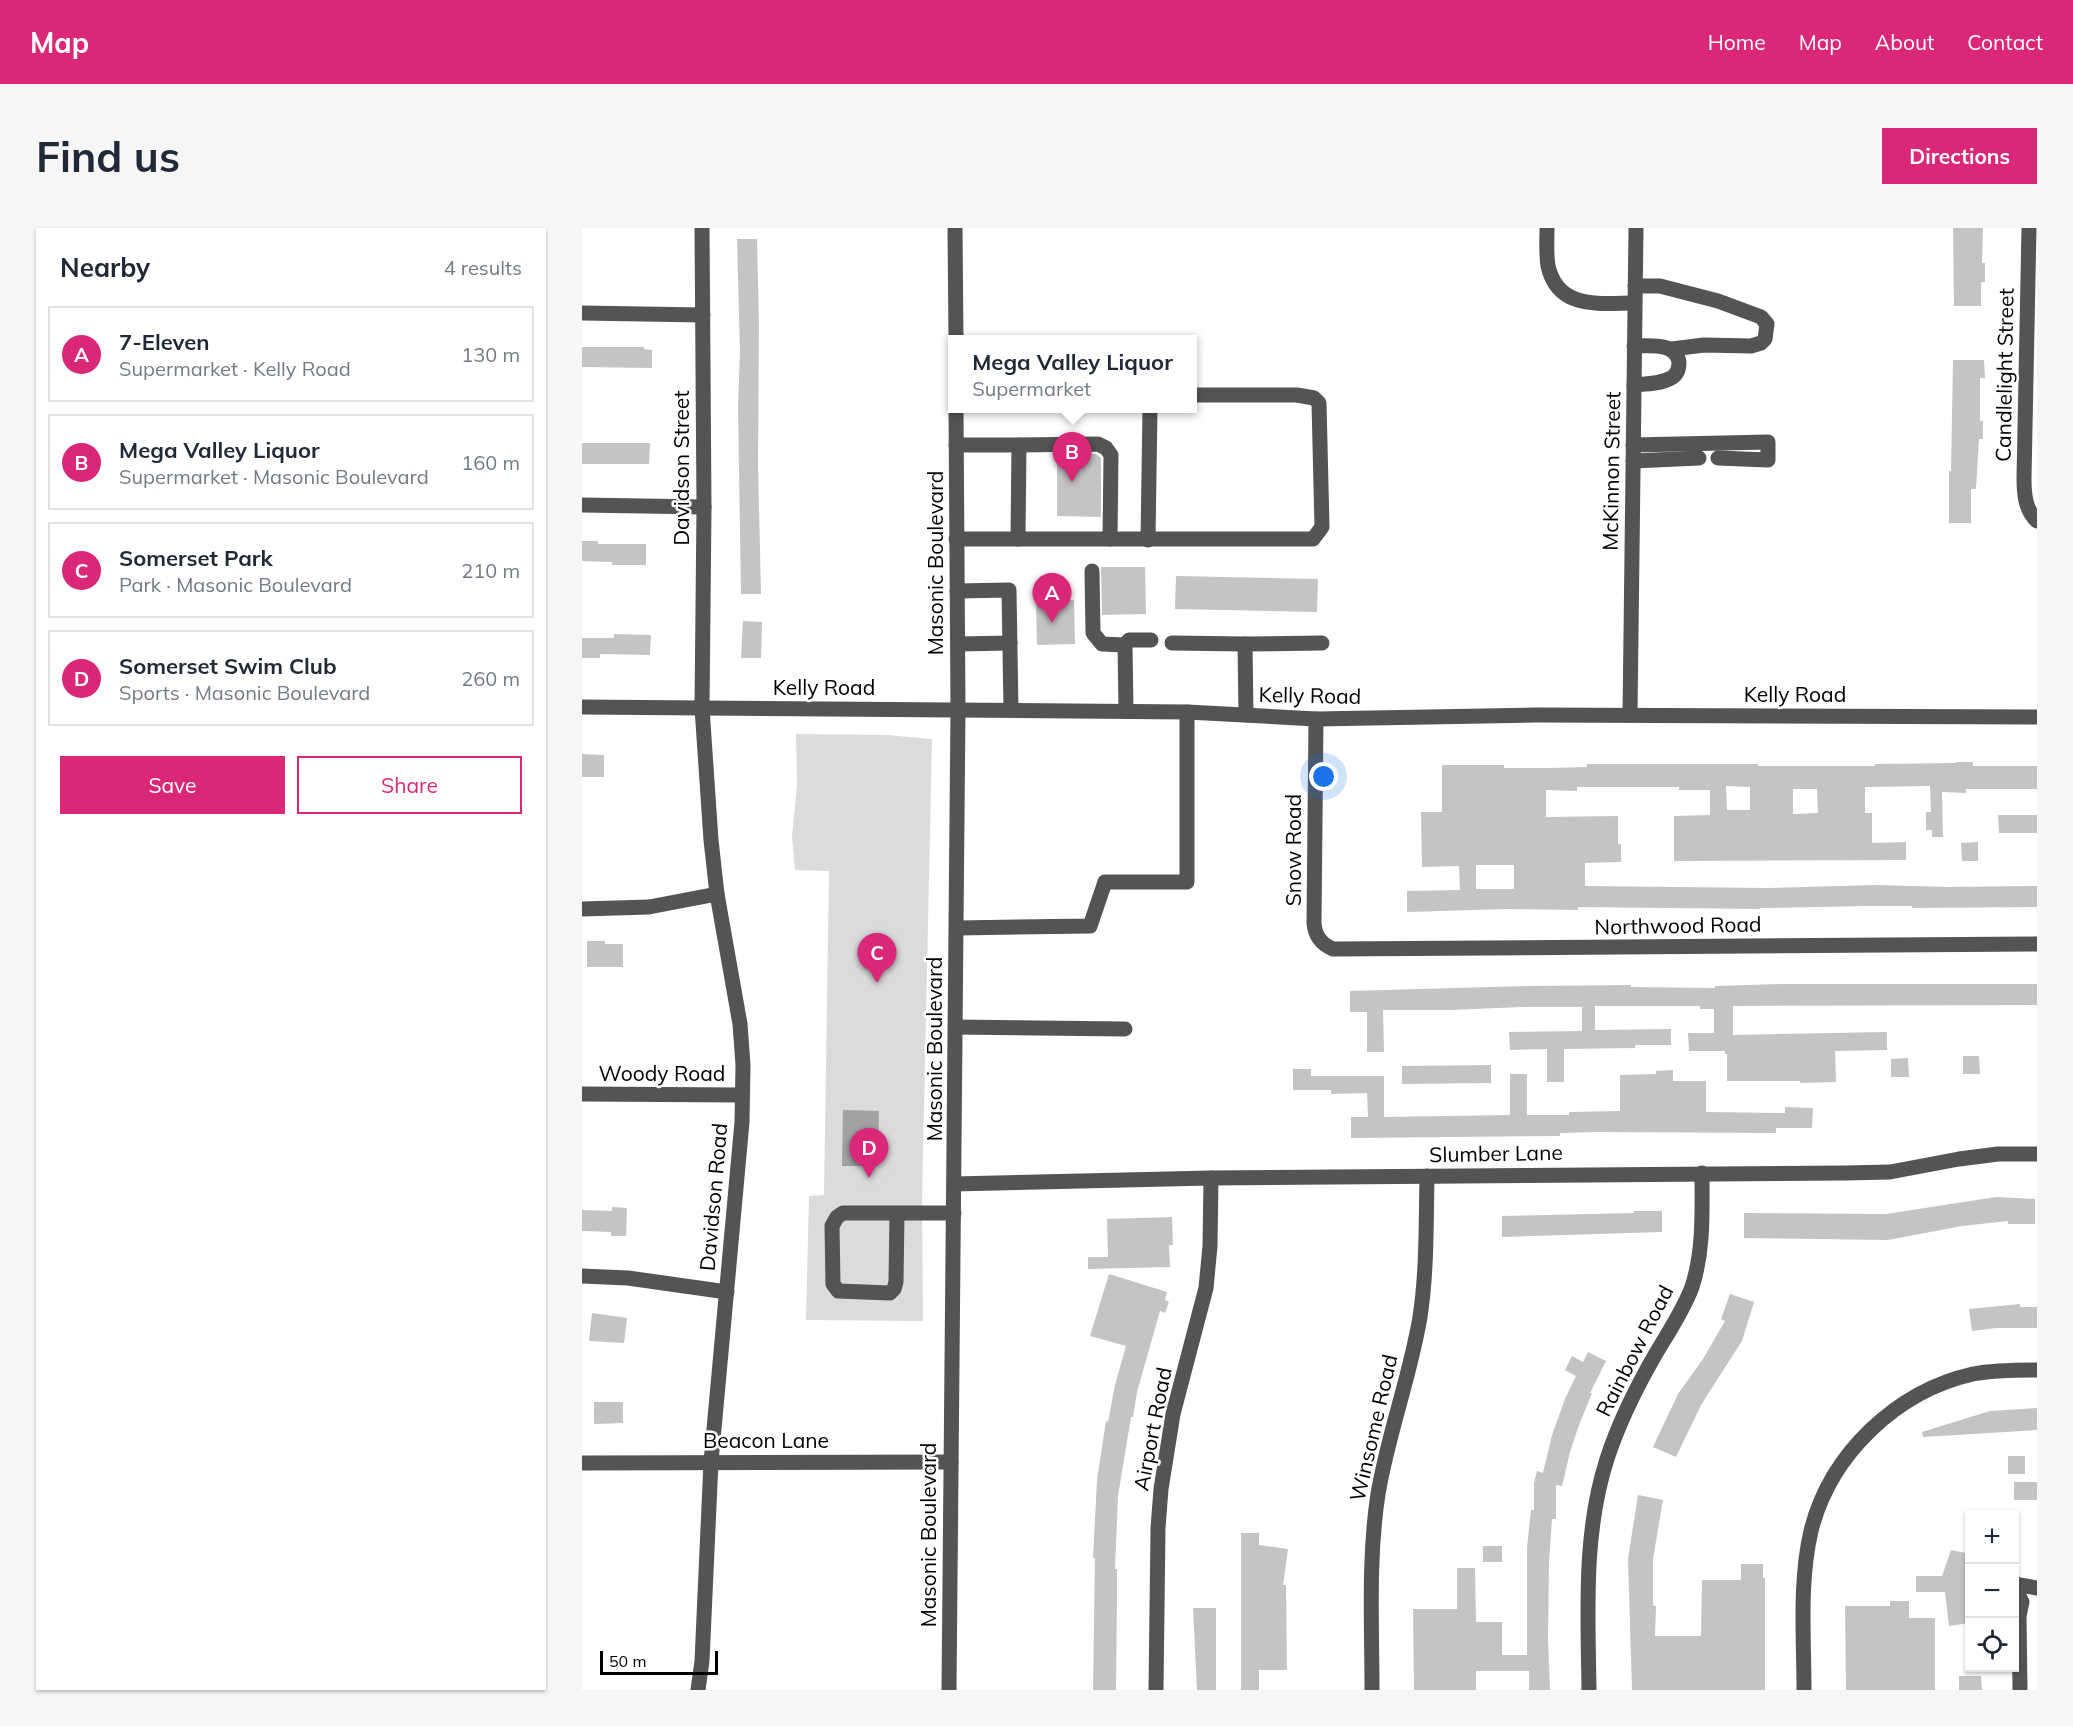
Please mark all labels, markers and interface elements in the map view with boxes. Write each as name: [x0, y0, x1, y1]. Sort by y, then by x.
text: Map: [30, 25, 89, 60]
text: Home: [1708, 29, 1766, 55]
text: Map: [1799, 29, 1842, 55]
text: About: [1875, 29, 1934, 55]
text: Contact: [1967, 29, 2043, 55]
button: Directions: [1882, 128, 2037, 184]
text: Find us: [36, 130, 180, 183]
text: Nearby: [60, 251, 150, 284]
text: 4 results: [444, 255, 522, 280]
street label: Candlelight Street: [1989, 288, 2019, 462]
text: 7-Eleven: [119, 328, 210, 356]
popup: [948, 335, 1197, 413]
text: A: [74, 342, 89, 367]
text: 130 m: [461, 342, 520, 367]
text: Mega Valley Liquor: [972, 348, 1173, 376]
text: Supermarket · Kelly Road: [119, 356, 351, 381]
text: Supermarket: [972, 376, 1091, 401]
street label: Davidson Street: [668, 390, 694, 546]
street label: McKinnon Street: [1597, 391, 1625, 551]
pin: B: [1052, 432, 1092, 482]
text: Mega Valley Liquor: [119, 436, 320, 464]
text: B: [75, 450, 88, 475]
text: 160 m: [461, 450, 520, 475]
text: Supermarket · Masonic Boulevard: [119, 464, 429, 489]
street label: Masonic Boulevard: [922, 471, 948, 655]
text: Somerset Park: [119, 544, 273, 572]
text: C: [75, 558, 88, 583]
text: 210 m: [461, 558, 520, 583]
text: Park · Masonic Boulevard: [119, 572, 352, 597]
pin: A: [1032, 574, 1072, 623]
text: Somerset Swim Club: [119, 652, 337, 680]
text: D: [74, 666, 89, 691]
text: 260 m: [461, 666, 520, 691]
street label: Kelly Road: [773, 674, 875, 700]
text: Sports · Masonic Boulevard: [119, 680, 370, 705]
street label: Kelly Road: [1258, 681, 1362, 709]
street label: Kelly Road: [1744, 681, 1846, 707]
button: Save: [60, 756, 285, 814]
button: Share: [297, 756, 522, 814]
your location: [1309, 762, 1338, 791]
street label: Snow Road: [1280, 794, 1306, 906]
street label: Northwood Road: [1594, 911, 1762, 939]
pin: C: [858, 934, 896, 983]
street label: Masonic Boulevard: [921, 957, 947, 1141]
street label: Woody Road: [599, 1060, 725, 1086]
street label: Davidson Road: [694, 1122, 732, 1272]
pin: D: [850, 1128, 888, 1178]
street label: Slumber Lane: [1429, 1139, 1563, 1167]
street label: Rainbow Road: [1590, 1280, 1678, 1421]
street label: Winsome Road: [1343, 1352, 1403, 1504]
street label: Airport Road: [1127, 1365, 1177, 1493]
street label: Beacon Lane: [703, 1427, 829, 1453]
street label: Masonic Boulevard: [915, 1443, 941, 1627]
map controls: [1965, 1510, 2019, 1672]
button: +: [1965, 1510, 2019, 1564]
button: −: [1965, 1564, 2019, 1618]
button: locate: [1965, 1618, 2019, 1672]
scale bar: [600, 1648, 718, 1676]
text: 50 m: [609, 1651, 646, 1671]

